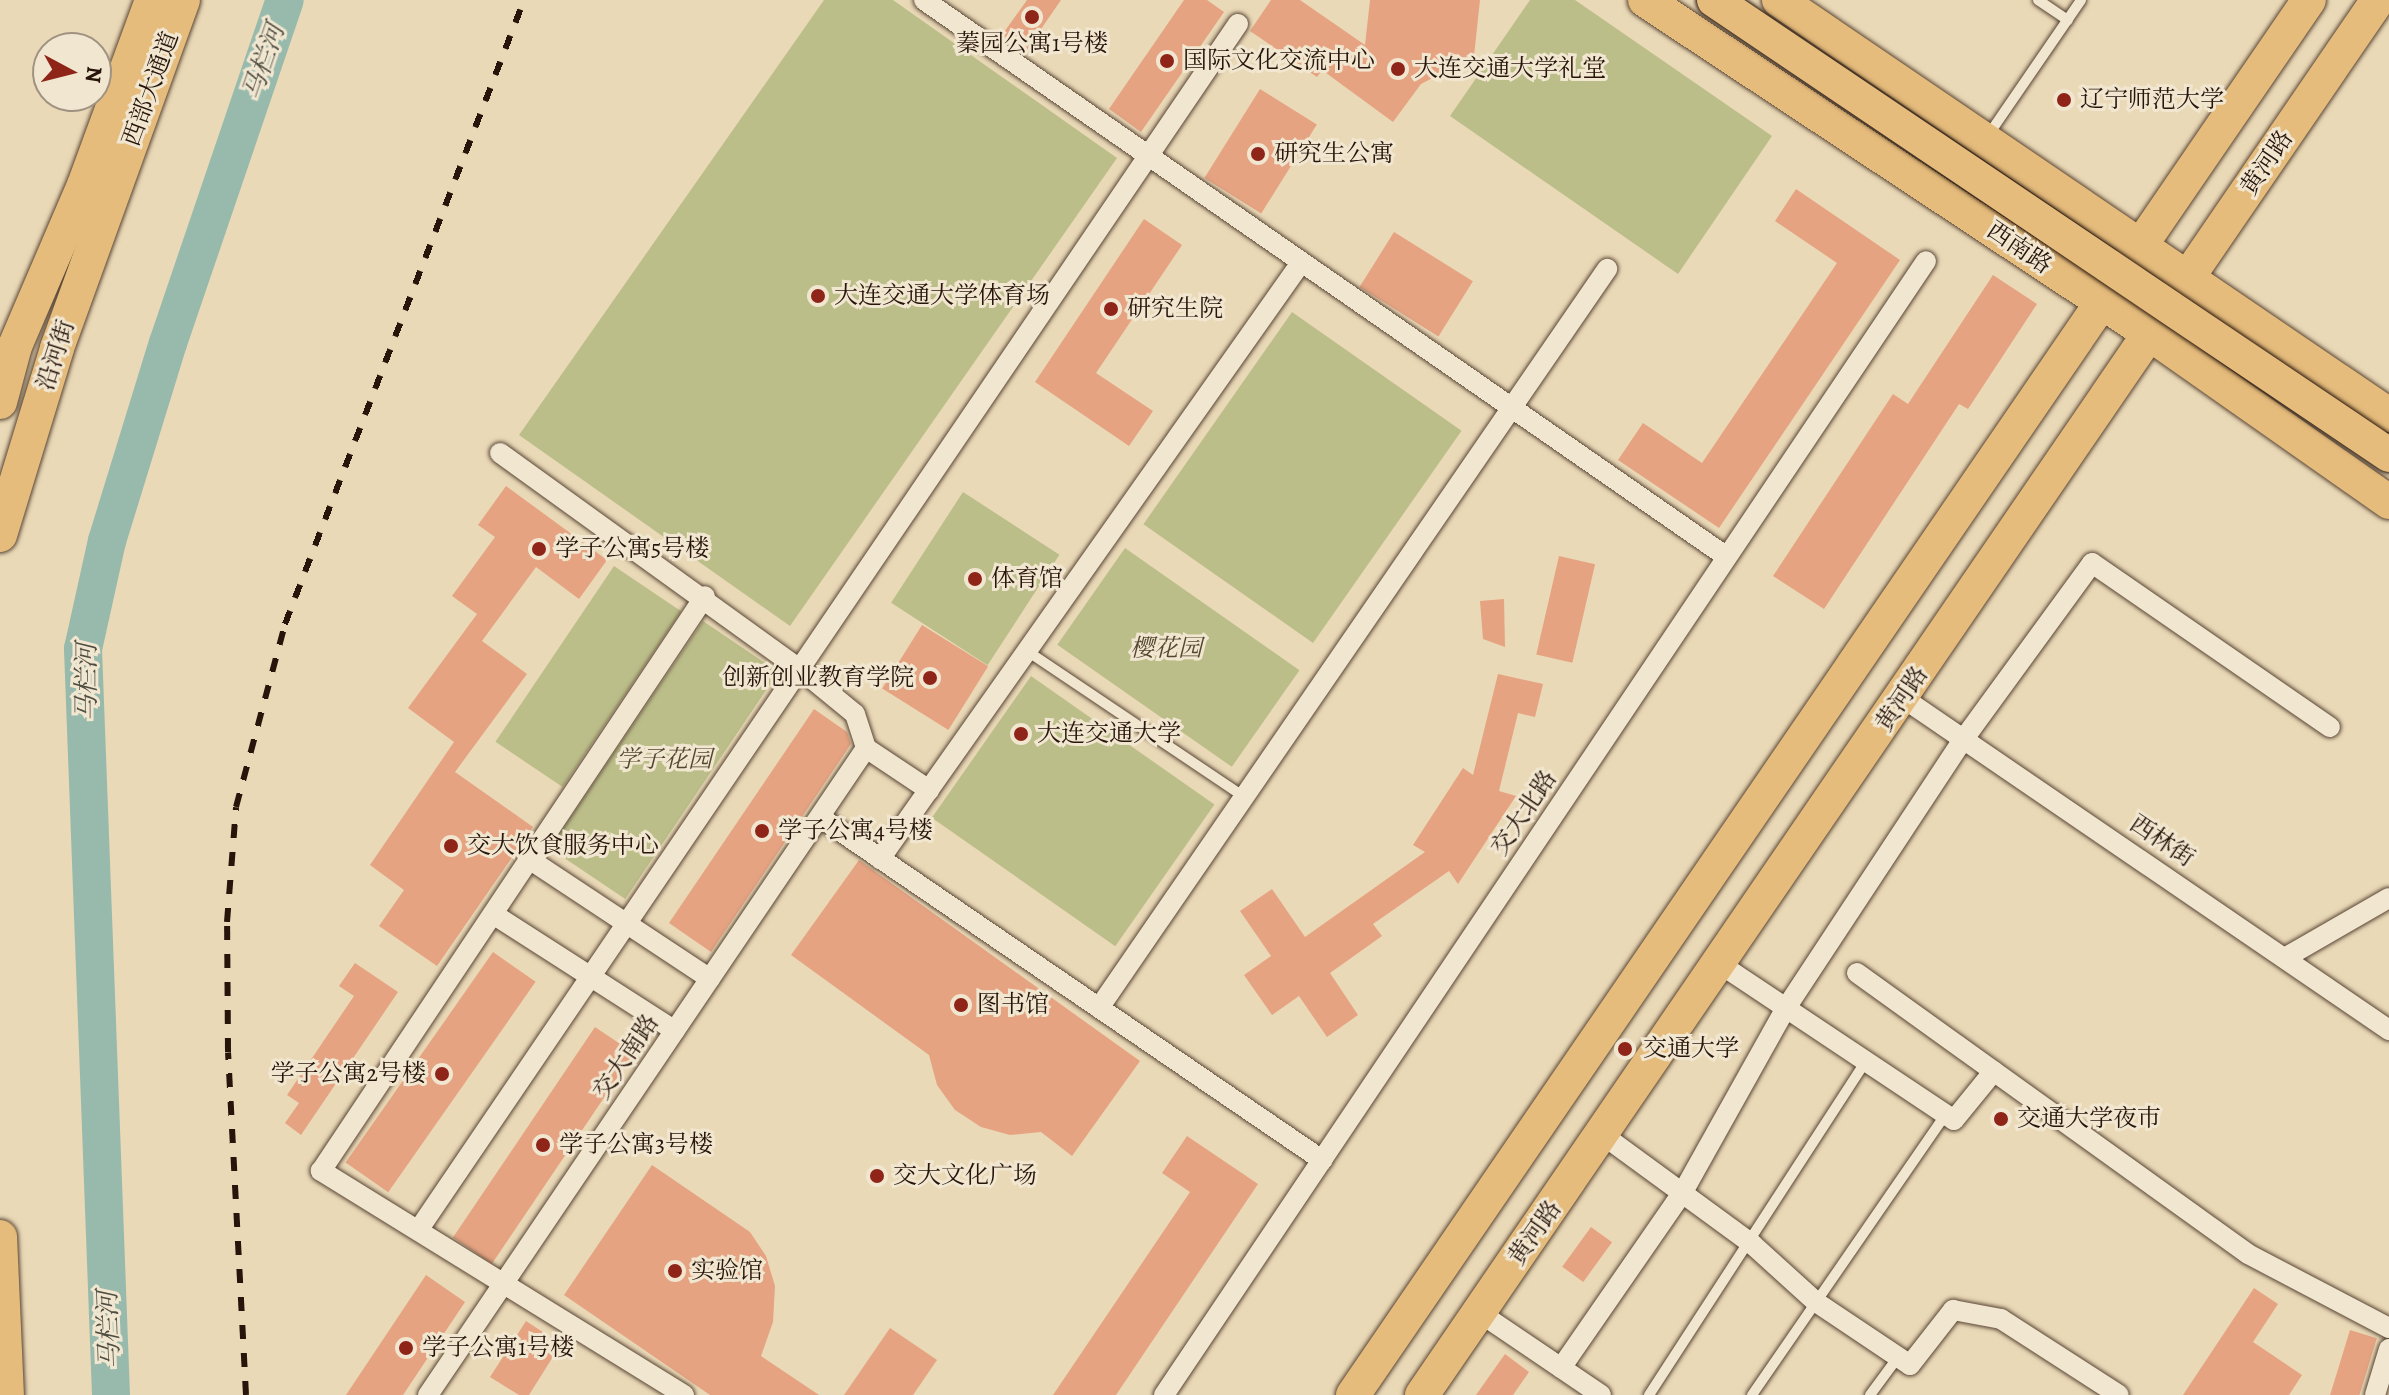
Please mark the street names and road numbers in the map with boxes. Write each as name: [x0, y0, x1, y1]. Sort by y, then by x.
street label: 西部大通道: [117, 28, 185, 150]
street label: 黄河路: [2235, 125, 2299, 201]
street label: 西南路: [1981, 216, 2057, 280]
street label: 沿河街: [31, 316, 81, 394]
street label: 黄河路: [1870, 661, 1934, 737]
street label: 交大北路: [1485, 765, 1563, 861]
street label: 西林街: [2124, 809, 2200, 873]
street label: 交大南路: [587, 1009, 665, 1105]
street label: 黄河路: [1503, 1195, 1567, 1271]

